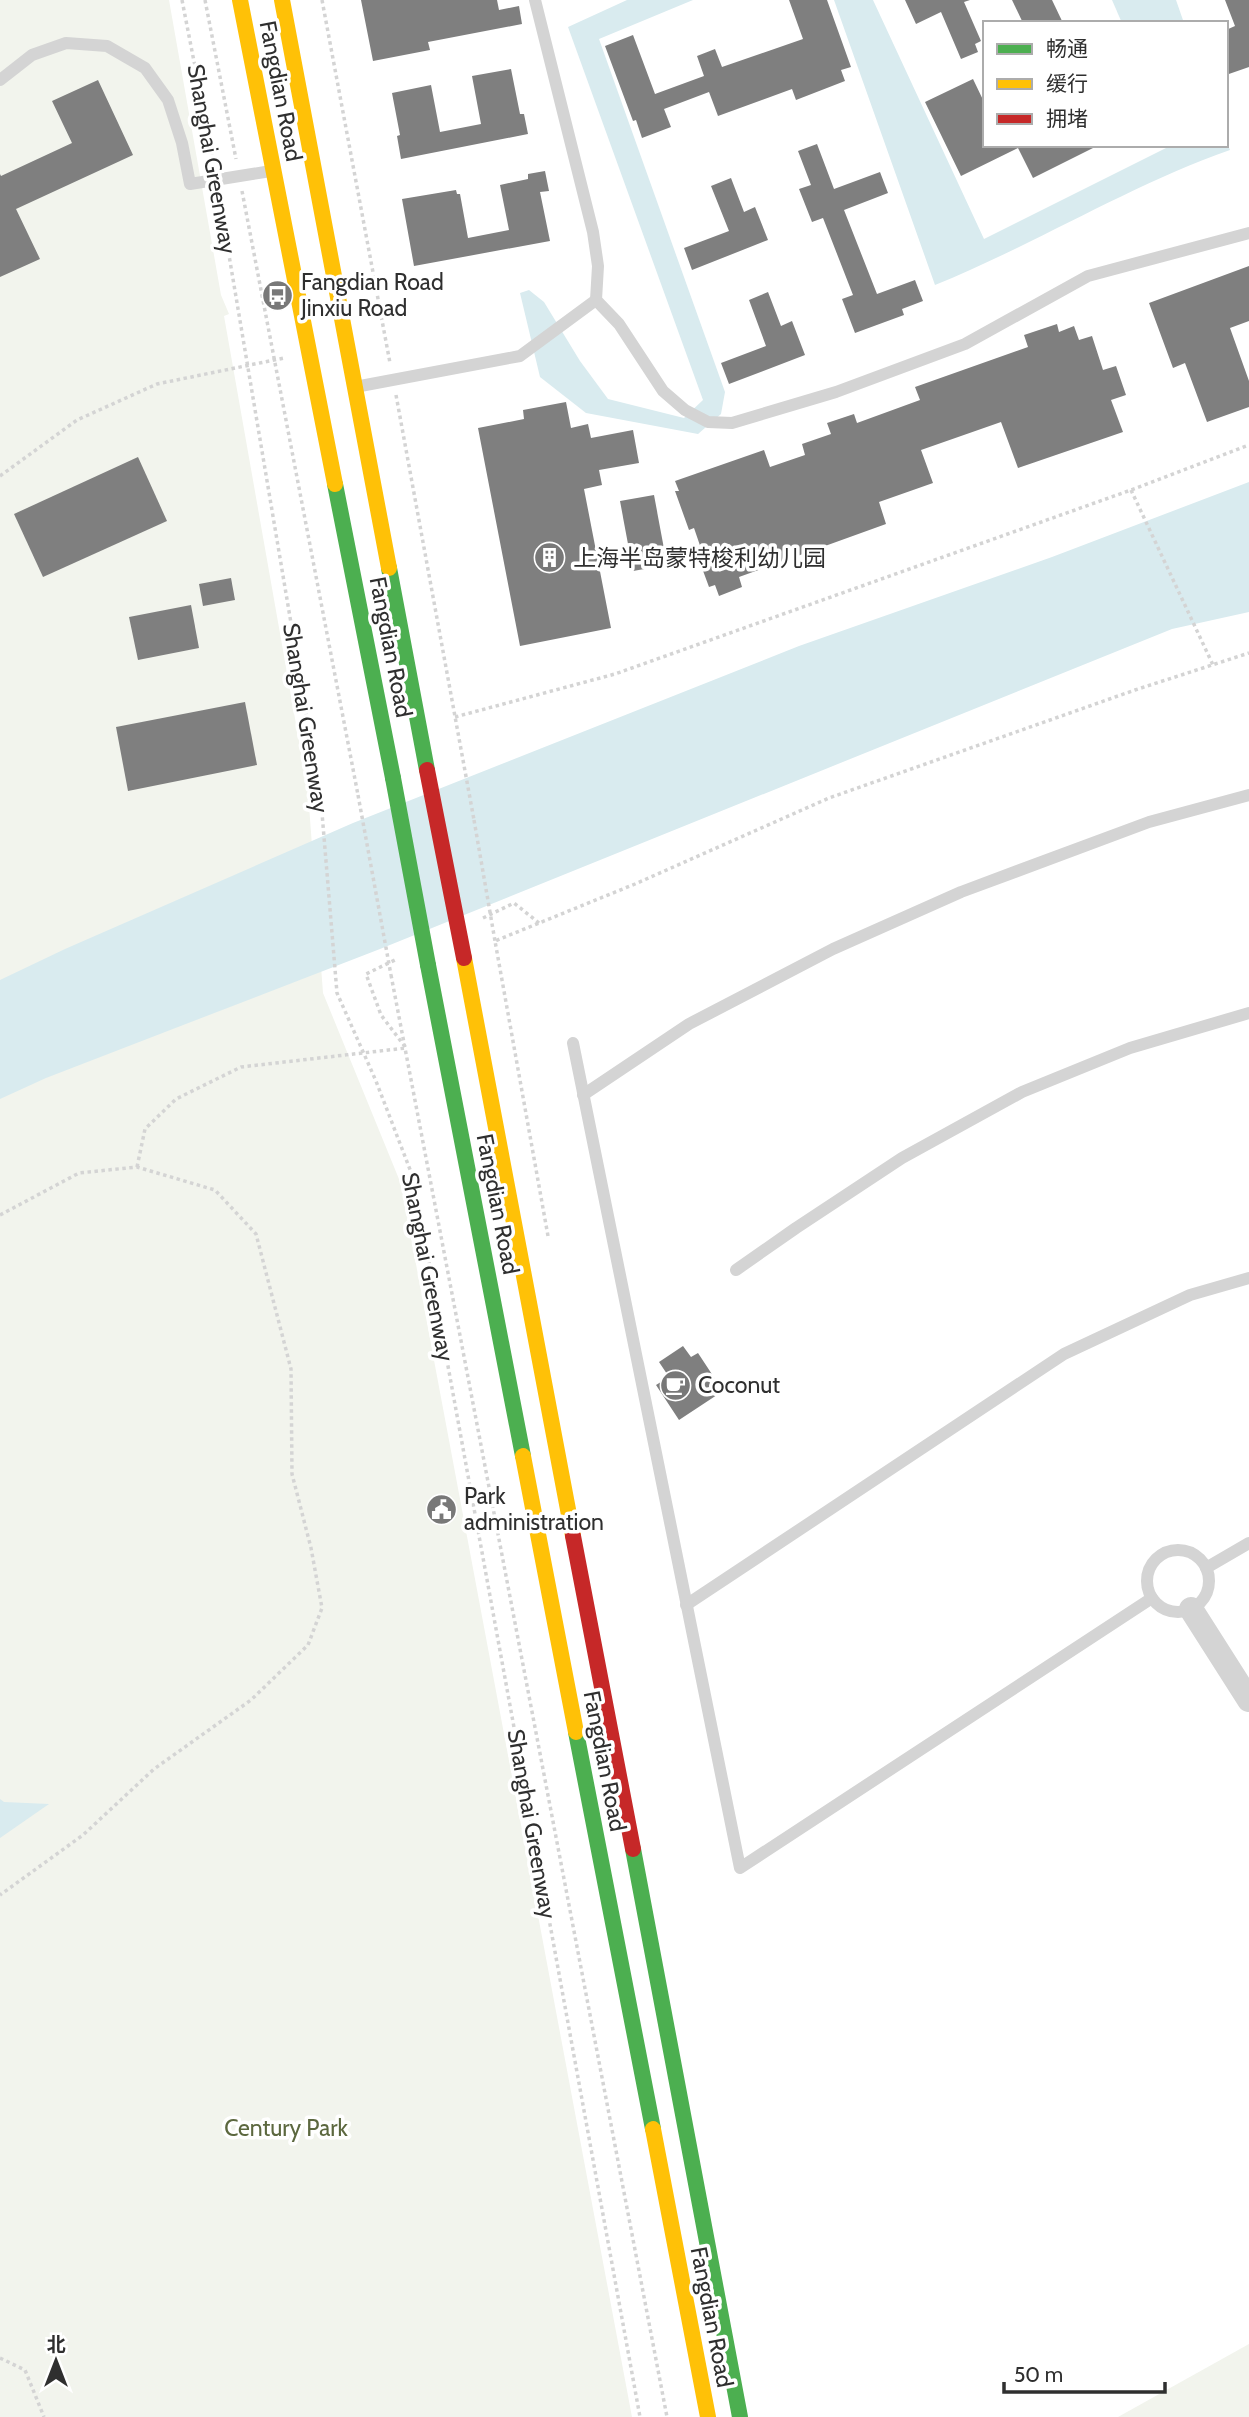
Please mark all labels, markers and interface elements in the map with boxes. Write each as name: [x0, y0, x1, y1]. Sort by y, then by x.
street label: Fangdian Road: [254, 18, 308, 164]
legend: [983, 21, 1228, 147]
text: 畅通: [1046, 36, 1088, 61]
street label: Shanghai Greenway: [182, 62, 243, 256]
text: 缓行: [1046, 71, 1088, 96]
text: 拥堵: [1046, 106, 1088, 131]
place label: Fangdian Road Jinxiu Road: [300, 268, 444, 322]
bus stop icon: Fangdian Road Jinxiu Road: [261, 278, 295, 312]
building icon: 上海半岛蒙特梭利幼儿园: [533, 541, 567, 575]
place label: 上海半岛蒙特梭利幼儿园: [573, 544, 826, 572]
street label: Fangdian Road: [364, 574, 418, 720]
street label: Shanghai Greenway: [277, 621, 335, 815]
street label: Fangdian Road: [471, 1131, 525, 1277]
street label: Shanghai Greenway: [396, 1170, 460, 1364]
cafe icon: Coconut: [658, 1368, 692, 1402]
place label: Coconut: [698, 1371, 780, 1399]
place label: Park administration: [464, 1482, 604, 1536]
public building icon: Park administration: [424, 1492, 458, 1526]
street label: Fangdian Road: [578, 1688, 632, 1834]
street label: Shanghai Greenway: [502, 1727, 563, 1921]
park label: Century Park: [224, 2114, 348, 2142]
street label: Fangdian Road: [685, 2244, 739, 2390]
north arrow: [21, 2326, 91, 2396]
text: 北: [46, 2333, 66, 2356]
scale bar: [1004, 2350, 1165, 2394]
text: 50 m: [1014, 2362, 1063, 2387]

